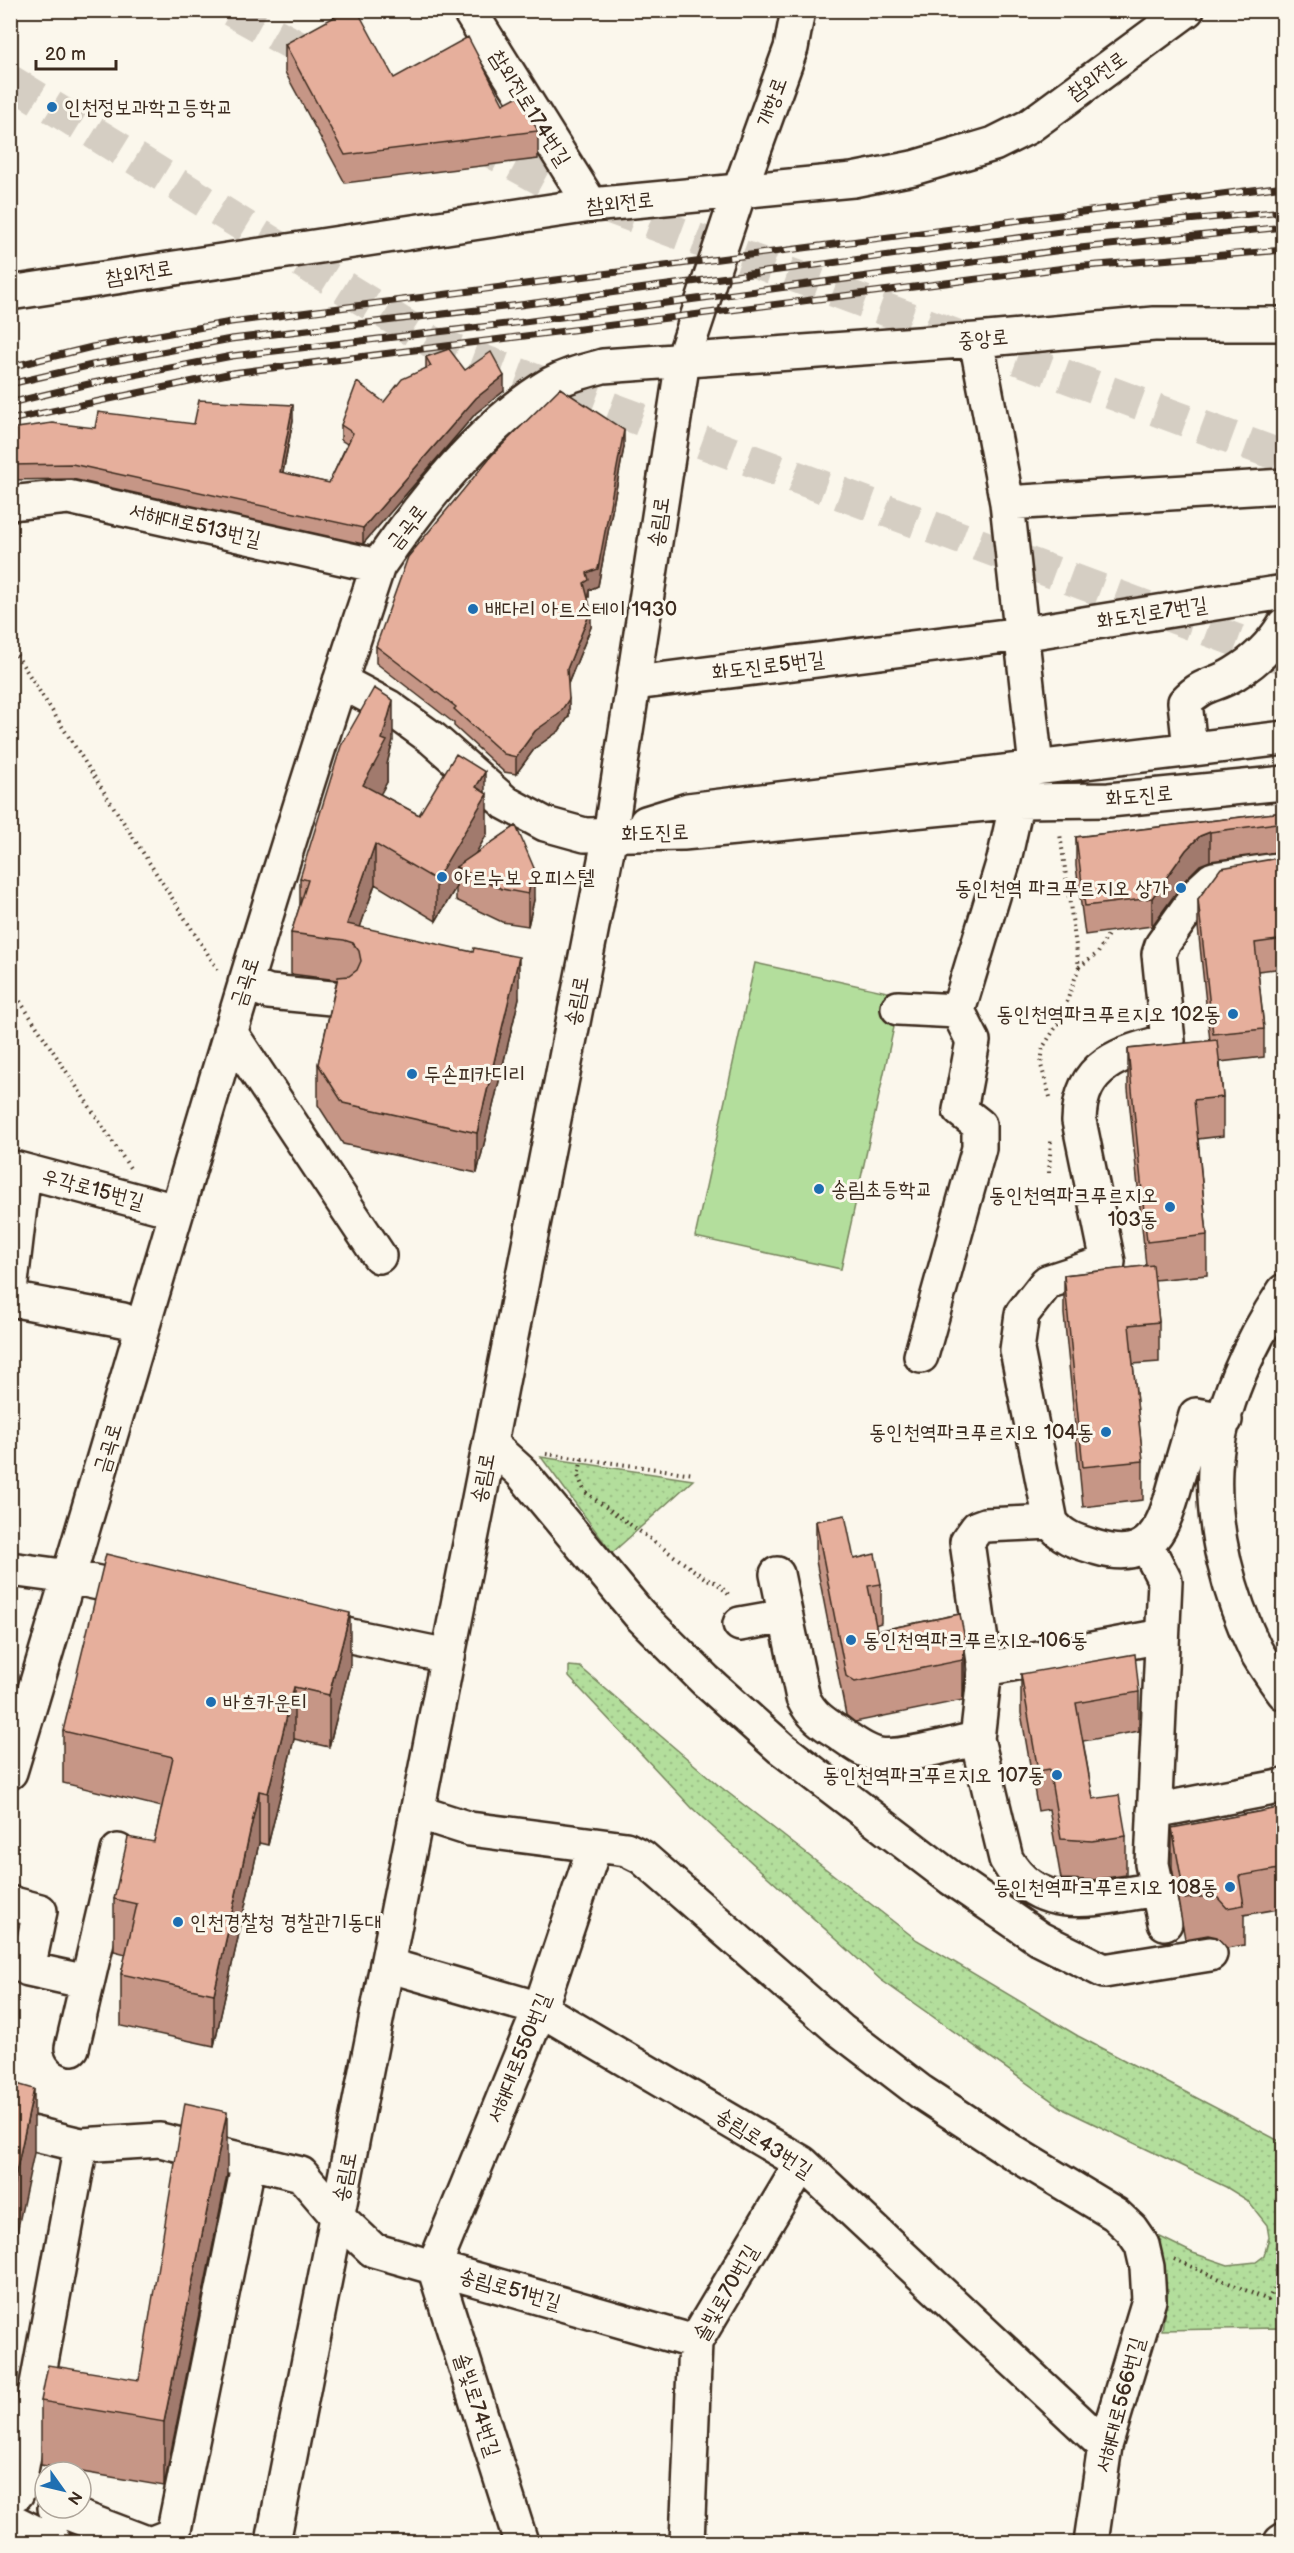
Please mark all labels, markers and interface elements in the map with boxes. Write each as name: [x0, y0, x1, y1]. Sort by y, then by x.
scale bar: [36, 33, 116, 71]
text: 20 m: [45, 44, 86, 65]
street label: 참외전로174번길: [484, 45, 576, 171]
street label: 참외전로: [1062, 46, 1132, 106]
street label: 개항로: [752, 74, 792, 130]
place label: 인천정보과학고등학교: [64, 95, 233, 120]
marker: 인천정보과학고등학교: [45, 100, 59, 114]
street label: 참외전로: [585, 187, 655, 219]
street label: 참외전로: [104, 255, 174, 291]
street label: 중앙로: [957, 324, 1009, 354]
street label: 송림로: [643, 495, 675, 549]
street label: 서해대로513번길: [127, 498, 263, 552]
street label: 금곡로: [382, 499, 432, 555]
street label: 화도진로7번길: [1095, 592, 1209, 634]
place label: 배다리 아트스테이 1930: [485, 597, 677, 622]
marker: 배다리 아트스테이 1930: [466, 602, 480, 616]
street label: 화도진로5번길: [710, 647, 826, 685]
street label: 화도진로: [1104, 781, 1174, 811]
street label: 화도진로: [621, 819, 689, 847]
place label: 아르누보 오피스텔: [454, 865, 595, 890]
marker: 아르누보 오피스텔: [435, 870, 449, 884]
place label: 동인천역 파크푸르지오 상가: [955, 876, 1169, 901]
marker: 동인천역 파크푸르지오 상가: [1174, 881, 1188, 895]
street label: 금곡로: [225, 954, 265, 1010]
street label: 송림로: [560, 974, 594, 1028]
place label: 동인천역파크푸르지오 102동: [997, 1002, 1221, 1027]
marker: 동인천역파크푸르지오 102동: [1226, 1007, 1240, 1021]
place label: 두손피카디리: [424, 1062, 525, 1087]
marker: 두손피카디리: [405, 1067, 419, 1081]
street label: 우각로15번길: [39, 1163, 147, 1215]
place label: 송림초등학교: [831, 1177, 932, 1202]
marker: 송림초등학교: [812, 1182, 826, 1196]
place label: 동인천역파크푸르지오 103동: [989, 1183, 1158, 1232]
marker: 동인천역파크푸르지오 103동: [1163, 1200, 1177, 1214]
street label: 금곡로: [89, 1420, 127, 1476]
place label: 동인천역파크푸르지오 104동: [869, 1420, 1094, 1445]
marker: 동인천역파크푸르지오 104동: [1099, 1425, 1113, 1439]
street label: 송림로: [466, 1451, 500, 1505]
place label: 동인천역파크푸르지오 106동: [863, 1628, 1088, 1653]
marker: 동인천역파크푸르지오 106동: [844, 1633, 858, 1647]
place label: 바흐카운티: [223, 1690, 308, 1715]
marker: 바흐카운티: [204, 1695, 218, 1709]
place label: 동인천역파크푸르지오 107동: [823, 1763, 1045, 1788]
marker: 동인천역파크푸르지오 107동: [1050, 1768, 1064, 1782]
place label: 동인천역파크푸르지오 108동: [994, 1875, 1218, 1900]
marker: 동인천역파크푸르지오 108동: [1223, 1880, 1237, 1894]
place label: 인천경찰청 경찰관기동대: [190, 1910, 382, 1935]
marker: 인천경찰청 경찰관기동대: [171, 1915, 185, 1929]
street label: 서해대로550번길: [482, 1989, 556, 2127]
street label: 송림로43번길: [711, 2103, 817, 2184]
street label: 송림로: [328, 2150, 362, 2204]
street label: 솔빛로70번길: [688, 2240, 764, 2346]
street label: 송림로51번길: [456, 2263, 564, 2315]
street label: 서해대로566번길: [1090, 2334, 1150, 2475]
street label: 솔빛로74번길: [448, 2350, 506, 2460]
north arrow: [33, 2460, 93, 2520]
text: N: [63, 2487, 85, 2508]

